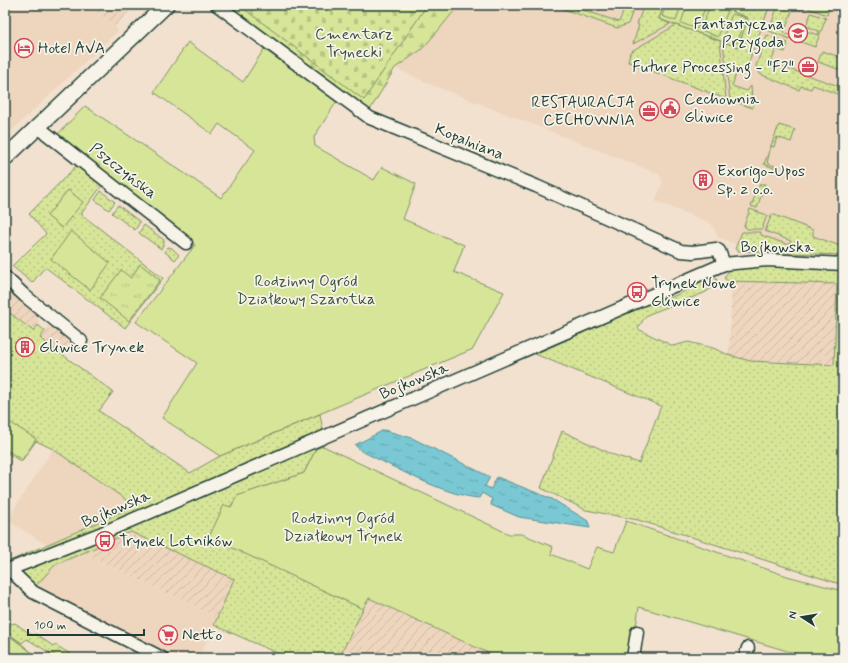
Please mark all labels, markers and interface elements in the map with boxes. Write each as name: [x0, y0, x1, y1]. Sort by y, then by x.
place label: Fantastyczna Przygoda: [694, 14, 784, 54]
school or university icon: Fantastyczna Przygoda: [787, 22, 809, 44]
park label: Cmentarz Trynecki: [315, 24, 393, 63]
hotel icon: Hotel AVA: [13, 37, 35, 59]
place label: Hotel AVA: [38, 38, 105, 59]
office icon: Future Processing - "F2": [797, 56, 819, 78]
place label: Future Processing - "F2": [632, 57, 794, 79]
place label: Cechownia Gliwice: [684, 89, 760, 128]
place label: RESTAURACJA CECHOWNIA: [531, 92, 635, 131]
public building icon: Cechownia Gliwice: [659, 97, 681, 119]
office icon: RESTAURACJA CECHOWNIA: [638, 100, 660, 122]
street label: Kopalniana: [431, 119, 507, 165]
street label: Pszczyńska: [85, 138, 161, 204]
place label: Exorigo-Upos Sp. z o.o.: [717, 161, 805, 200]
building icon: Exorigo-Upos Sp. z o.o.: [692, 169, 714, 191]
street label: Bojkowska: [740, 237, 814, 258]
park label: Rodzinny Ogród Działkowy Szarotka: [237, 271, 375, 310]
place label: Trynek Nowe Gliwice: [651, 273, 737, 312]
bus stop icon: Trynek Nowe Gliwice: [626, 281, 648, 303]
building icon: Gliwice Trynek: [14, 336, 36, 358]
place label: Gliwice Trynek: [39, 337, 144, 358]
street label: Bojkowska: [376, 357, 452, 405]
street label: Bojkowska: [78, 485, 154, 533]
park label: Rodzinny Ogród Działkowy Trynek: [283, 508, 403, 547]
bus stop icon: Trynek Lotników: [94, 530, 116, 552]
place label: Trynek Lotników: [119, 531, 232, 552]
north arrow: [782, 597, 822, 637]
text: N: [786, 610, 801, 620]
scale bar: [28, 611, 144, 637]
text: 100 m: [34, 618, 66, 634]
supermarket icon: Netto: [157, 624, 179, 646]
place label: Netto: [182, 625, 222, 646]

